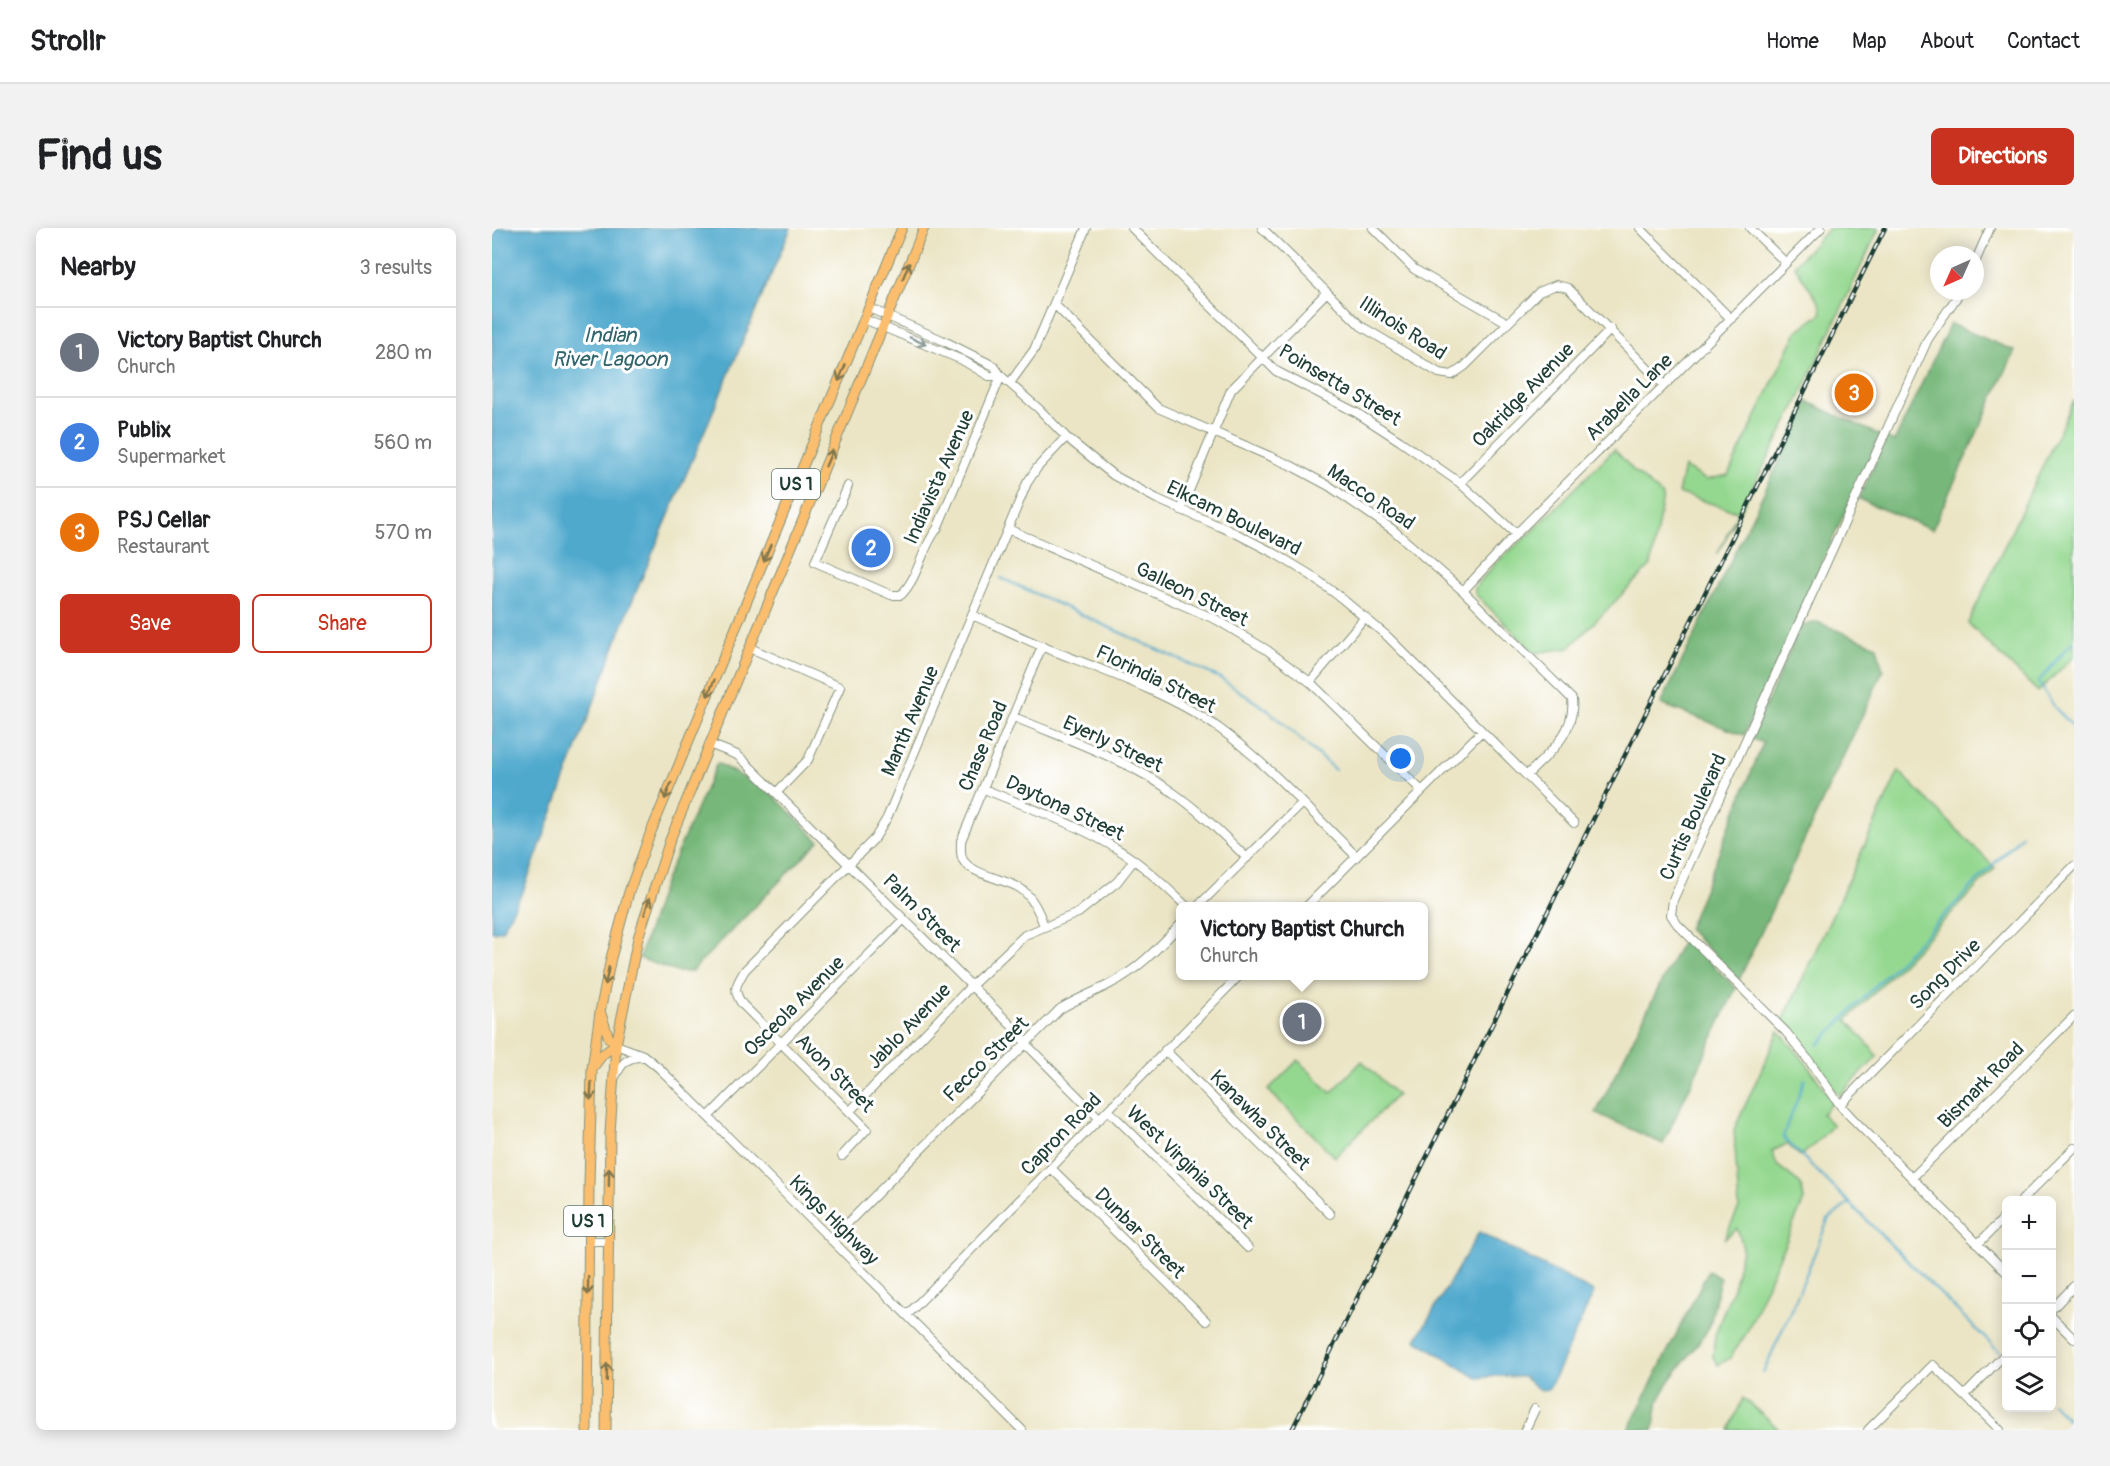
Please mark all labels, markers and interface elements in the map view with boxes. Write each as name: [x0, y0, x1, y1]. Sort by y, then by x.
text: Strollr: [30, 24, 105, 59]
text: Home: [1766, 28, 1819, 55]
text: Map: [1852, 28, 1887, 55]
text: About: [1920, 28, 1974, 55]
text: Contact: [2007, 28, 2080, 55]
button: Directions: [1931, 128, 2074, 185]
text: Find us: [36, 130, 162, 182]
north arrow: [1930, 246, 1984, 300]
text: Nearby: [60, 251, 136, 283]
text: 3 results: [360, 255, 432, 280]
one-way arrow: [901, 263, 912, 281]
street label: Illinois Road: [1355, 290, 1451, 366]
water label: Indian River Lagoon: [553, 322, 669, 373]
text: Victory Baptist Church: [117, 326, 322, 354]
one-way arrow: [909, 336, 927, 347]
street label: Oakridge Avenue: [1467, 337, 1579, 453]
street label: Poinsetta Street: [1274, 339, 1407, 432]
text: 1: [76, 340, 83, 365]
text: 280 m: [375, 340, 432, 365]
street label: Arabella Lane: [1580, 348, 1678, 446]
text: Church: [117, 354, 175, 379]
one-way arrow: [836, 363, 847, 382]
pin: 3: [1834, 370, 1874, 416]
street label: Indiavista Avenue: [898, 406, 980, 548]
text: Publix: [117, 416, 171, 444]
text: 2: [74, 430, 85, 455]
text: 560 m: [374, 430, 432, 455]
text: Supermarket: [117, 444, 226, 469]
one-way arrow: [824, 449, 835, 468]
street label: Macco Road: [1322, 459, 1420, 535]
road number: US 1: [772, 469, 820, 499]
street label: Elkcam Boulevard: [1163, 475, 1305, 561]
text: PSJ Cellar: [117, 506, 210, 534]
text: 3: [74, 520, 85, 545]
text: 570 m: [375, 520, 432, 545]
pin: 2: [852, 526, 890, 570]
text: Restaurant: [117, 534, 209, 559]
one-way arrow: [761, 543, 772, 562]
street label: Galleon Street: [1132, 556, 1253, 632]
button: Save: [60, 594, 240, 653]
button: Share: [252, 594, 432, 653]
street label: Florindia Street: [1092, 639, 1221, 719]
street label: Manth Avenue: [876, 662, 945, 780]
one-way arrow: [705, 678, 716, 697]
street label: Chase Road: [953, 697, 1013, 795]
street label: Eyerly Street: [1059, 710, 1168, 778]
your location: [1386, 744, 1415, 773]
street label: Curtis Boulevard: [1654, 750, 1732, 884]
street label: Daytona Street: [1002, 770, 1129, 847]
one-way arrow: [662, 781, 673, 800]
street label: Palm Street: [878, 869, 967, 958]
one-way arrow: [642, 897, 653, 916]
popup: [1176, 902, 1428, 980]
text: Victory Baptist Church: [1200, 915, 1404, 943]
street label: Song Drive: [1904, 933, 1986, 1015]
text: Church: [1200, 943, 1258, 968]
street label: Osceola Avenue: [738, 950, 850, 1062]
one-way arrow: [601, 966, 612, 985]
street label: Jablo Avenue: [862, 978, 956, 1074]
pin: 1: [1282, 1000, 1322, 1044]
street label: Fecco Street: [938, 1010, 1035, 1107]
street label: Avon Street: [790, 1028, 880, 1118]
street label: Bismark Road: [1933, 1037, 2029, 1133]
street label: Kanawha Street: [1204, 1064, 1316, 1176]
one-way arrow: [586, 1080, 597, 1100]
street label: Capron Road: [1015, 1087, 1107, 1181]
street label: West Virginia Street: [1121, 1100, 1259, 1235]
one-way arrow: [603, 1167, 615, 1187]
street label: Kings Highway: [784, 1170, 885, 1271]
street label: Dunbar Street: [1089, 1182, 1191, 1284]
map controls: [2002, 1196, 2056, 1412]
button: +: [2002, 1196, 2056, 1250]
road number: US 1: [564, 1206, 612, 1236]
button: −: [2002, 1250, 2056, 1304]
one-way arrow: [582, 1275, 594, 1295]
button: locate: [2002, 1304, 2056, 1358]
button: layers: [2002, 1358, 2056, 1412]
one-way arrow: [601, 1362, 613, 1382]

